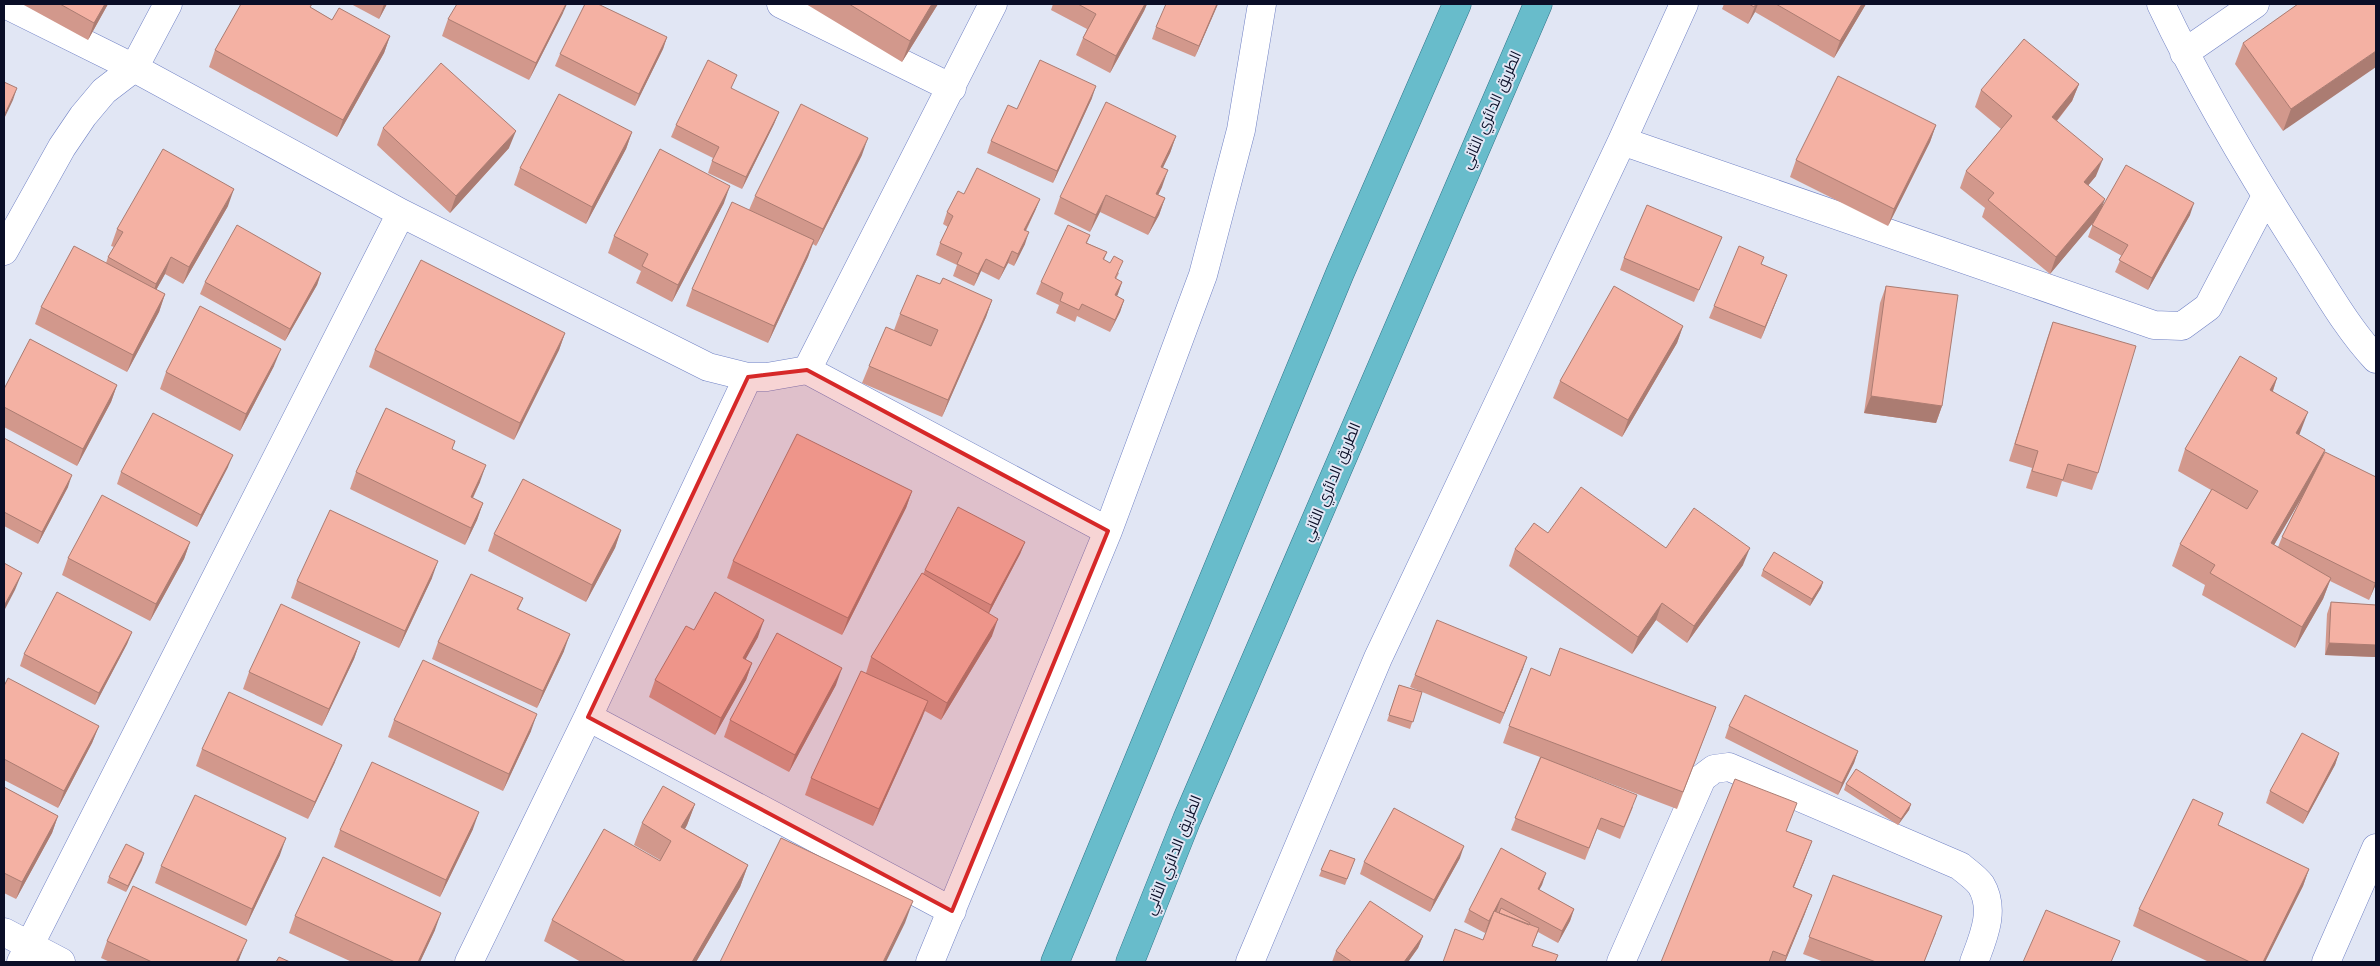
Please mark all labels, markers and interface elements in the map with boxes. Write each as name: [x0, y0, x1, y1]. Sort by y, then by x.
street label: الطريق الدائري الثاني: [1456, 48, 1528, 173]
street label: الطريق الدائري الثاني: [1297, 419, 1367, 545]
street label: الطريق الدائري الثاني: [1140, 792, 1208, 919]

